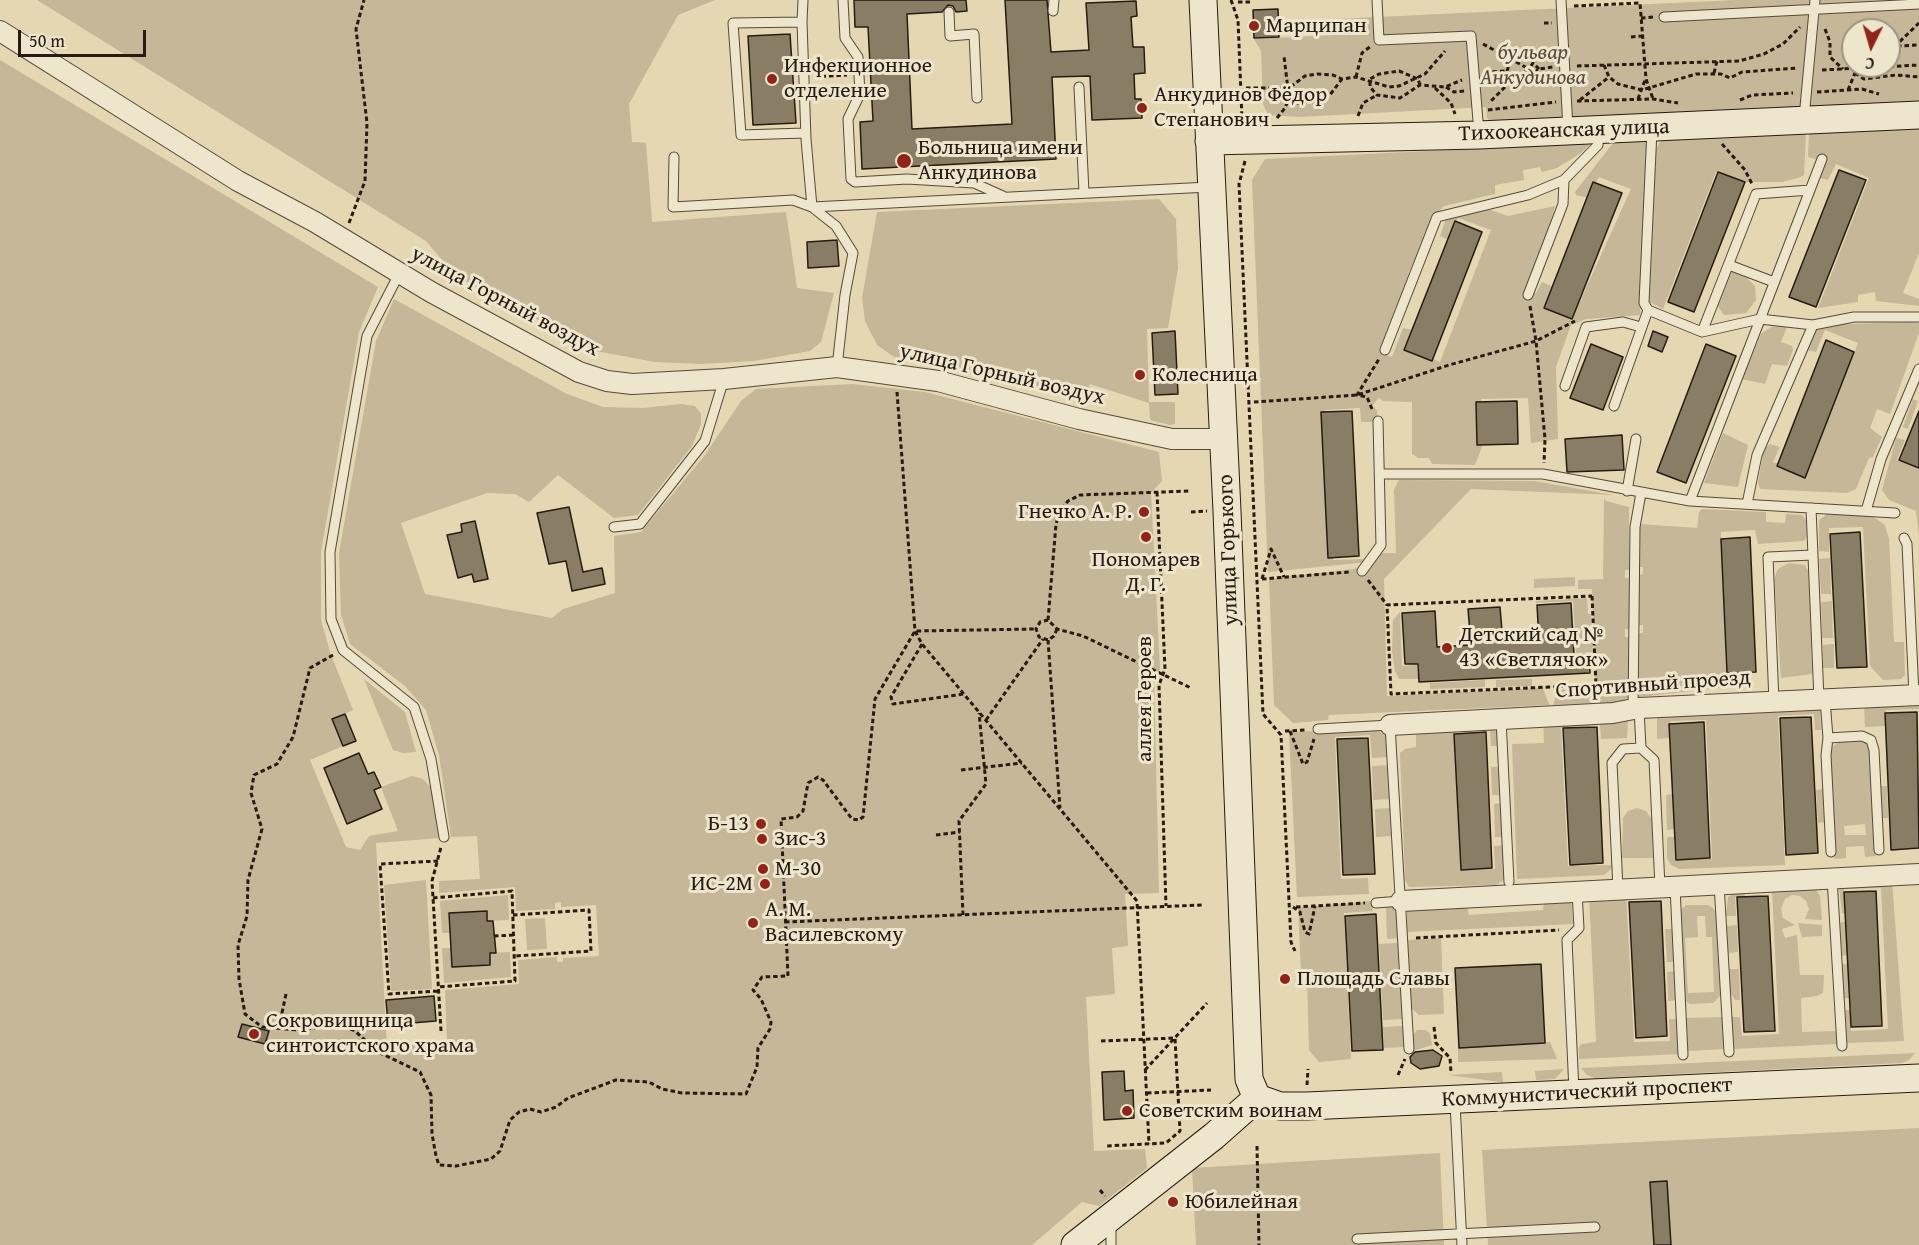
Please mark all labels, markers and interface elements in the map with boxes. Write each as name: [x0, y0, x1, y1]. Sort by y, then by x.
place label: Марципан: [1266, 13, 1367, 39]
scale bar: [21, 18, 148, 56]
north arrow: [1841, 18, 1901, 78]
marker: Марципан: [1247, 19, 1261, 33]
text: 50 m: [29, 27, 65, 54]
park label: бульвар Анкудинова: [1480, 40, 1586, 92]
text: С: [1864, 52, 1875, 76]
place label: Инфекционное отделение: [784, 53, 932, 104]
marker: Инфекционное отделение: [765, 72, 779, 86]
place label: Анкудинов Фёдор Степанович: [1154, 82, 1327, 134]
marker: Анкудинов Фёдор Степанович: [1135, 101, 1149, 115]
street label: Тихоокеанская улица: [1458, 114, 1670, 148]
place label: Больница имени Анкудинова: [918, 135, 1083, 186]
marker: Больница имени Анкудинова: [895, 152, 913, 170]
street label: улица Горный воздух: [406, 241, 604, 363]
street label: улица Горный воздух: [897, 339, 1107, 411]
place label: Колесница: [1152, 362, 1258, 388]
marker: Колесница: [1133, 368, 1147, 382]
street label: улица Горького: [1213, 474, 1245, 626]
place label: Гнечко А. Р.: [1018, 499, 1132, 525]
marker: Гнечко А. Р.: [1137, 505, 1151, 519]
marker: Пономарев Д. Г.: [1139, 530, 1153, 544]
place label: Пономарев Д. Г.: [1092, 547, 1200, 598]
place label: Детский сад № 43 «Светлячок»: [1459, 622, 1608, 674]
street label: аллея Героев: [1132, 636, 1158, 762]
marker: Детский сад № 43 «Светлячок»: [1440, 641, 1454, 655]
street label: Спортивный проезд: [1555, 665, 1751, 705]
place label: Б-13: [708, 811, 749, 837]
marker: Б-13: [754, 817, 768, 831]
place label: Зис-3: [774, 826, 826, 852]
marker: Зис-3: [755, 832, 769, 846]
place label: М-30: [775, 856, 821, 882]
marker: М-30: [756, 862, 770, 876]
place label: ИС-2М: [691, 871, 753, 897]
marker: ИС-2М: [758, 877, 772, 891]
place label: А. М. Василевскому: [765, 897, 903, 948]
marker: А. М. Василевскому: [746, 916, 760, 930]
place label: Площадь Славы: [1297, 966, 1450, 992]
marker: Площадь Славы: [1278, 972, 1292, 986]
place label: Сокровищница синтоистского храма: [266, 1008, 475, 1060]
marker: Сокровищница синтоистского храма: [247, 1027, 261, 1041]
street label: Коммунистический проспект: [1441, 1072, 1733, 1114]
place label: Советским воинам: [1139, 1098, 1323, 1124]
marker: Советским воинам: [1120, 1104, 1134, 1118]
place label: Юбилейная: [1185, 1189, 1298, 1215]
marker: Юбилейная: [1166, 1195, 1180, 1209]

